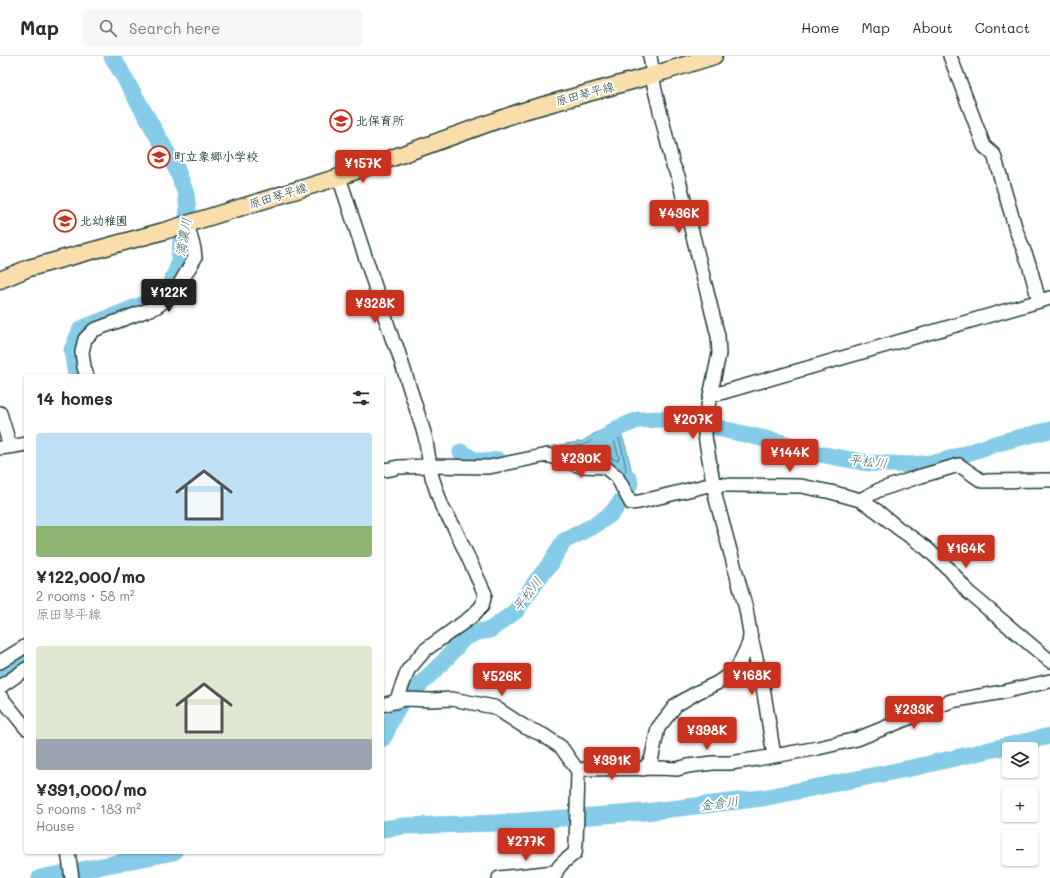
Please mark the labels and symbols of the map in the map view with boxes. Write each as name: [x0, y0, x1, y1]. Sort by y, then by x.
street label: 原田琴平線: [554, 78, 616, 109]
school or university icon: 北保育所: [328, 108, 354, 134]
place label: 北保育所: [356, 112, 405, 128]
school or university icon: 町立象郷小学校: [146, 144, 172, 170]
place label: 町立象郷小学校: [174, 148, 258, 164]
pin: ¥157K: [335, 150, 391, 184]
street label: 原田琴平線: [247, 179, 309, 211]
pin: ¥436K: [651, 200, 707, 234]
school or university icon: 北幼稚園: [52, 208, 78, 234]
place label: 北幼稚園: [80, 212, 128, 228]
water label: 満濃川: [171, 216, 194, 258]
pin: ¥122K: [141, 279, 197, 313]
pin: ¥328K: [347, 290, 403, 324]
pin: ¥207K: [665, 406, 721, 440]
pin: ¥144K: [762, 439, 818, 473]
pin: ¥230K: [553, 445, 609, 479]
water label: 平松川: [848, 450, 888, 471]
pin: ¥164K: [938, 535, 994, 569]
water label: 平松川: [508, 573, 545, 614]
pin: ¥168K: [724, 662, 780, 696]
pin: ¥526K: [474, 663, 530, 697]
pin: ¥233K: [886, 696, 942, 730]
pin: ¥398K: [679, 717, 735, 751]
pin: ¥391K: [584, 747, 640, 781]
water label: 金倉川: [699, 792, 739, 813]
pin: ¥277K: [498, 828, 554, 862]

